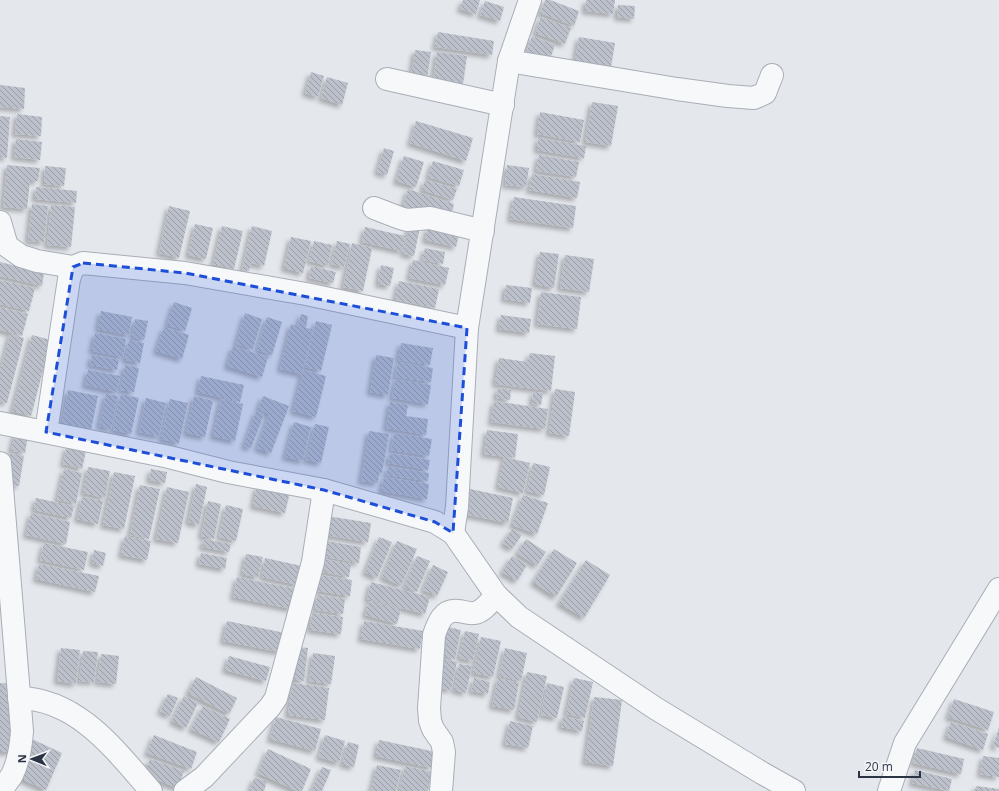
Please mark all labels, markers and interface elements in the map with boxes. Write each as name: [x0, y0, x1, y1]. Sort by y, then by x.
north arrow: [12, 739, 52, 779]
scale bar: [859, 753, 920, 779]
text: N: [14, 754, 29, 763]
text: 20 m: [865, 758, 893, 775]

